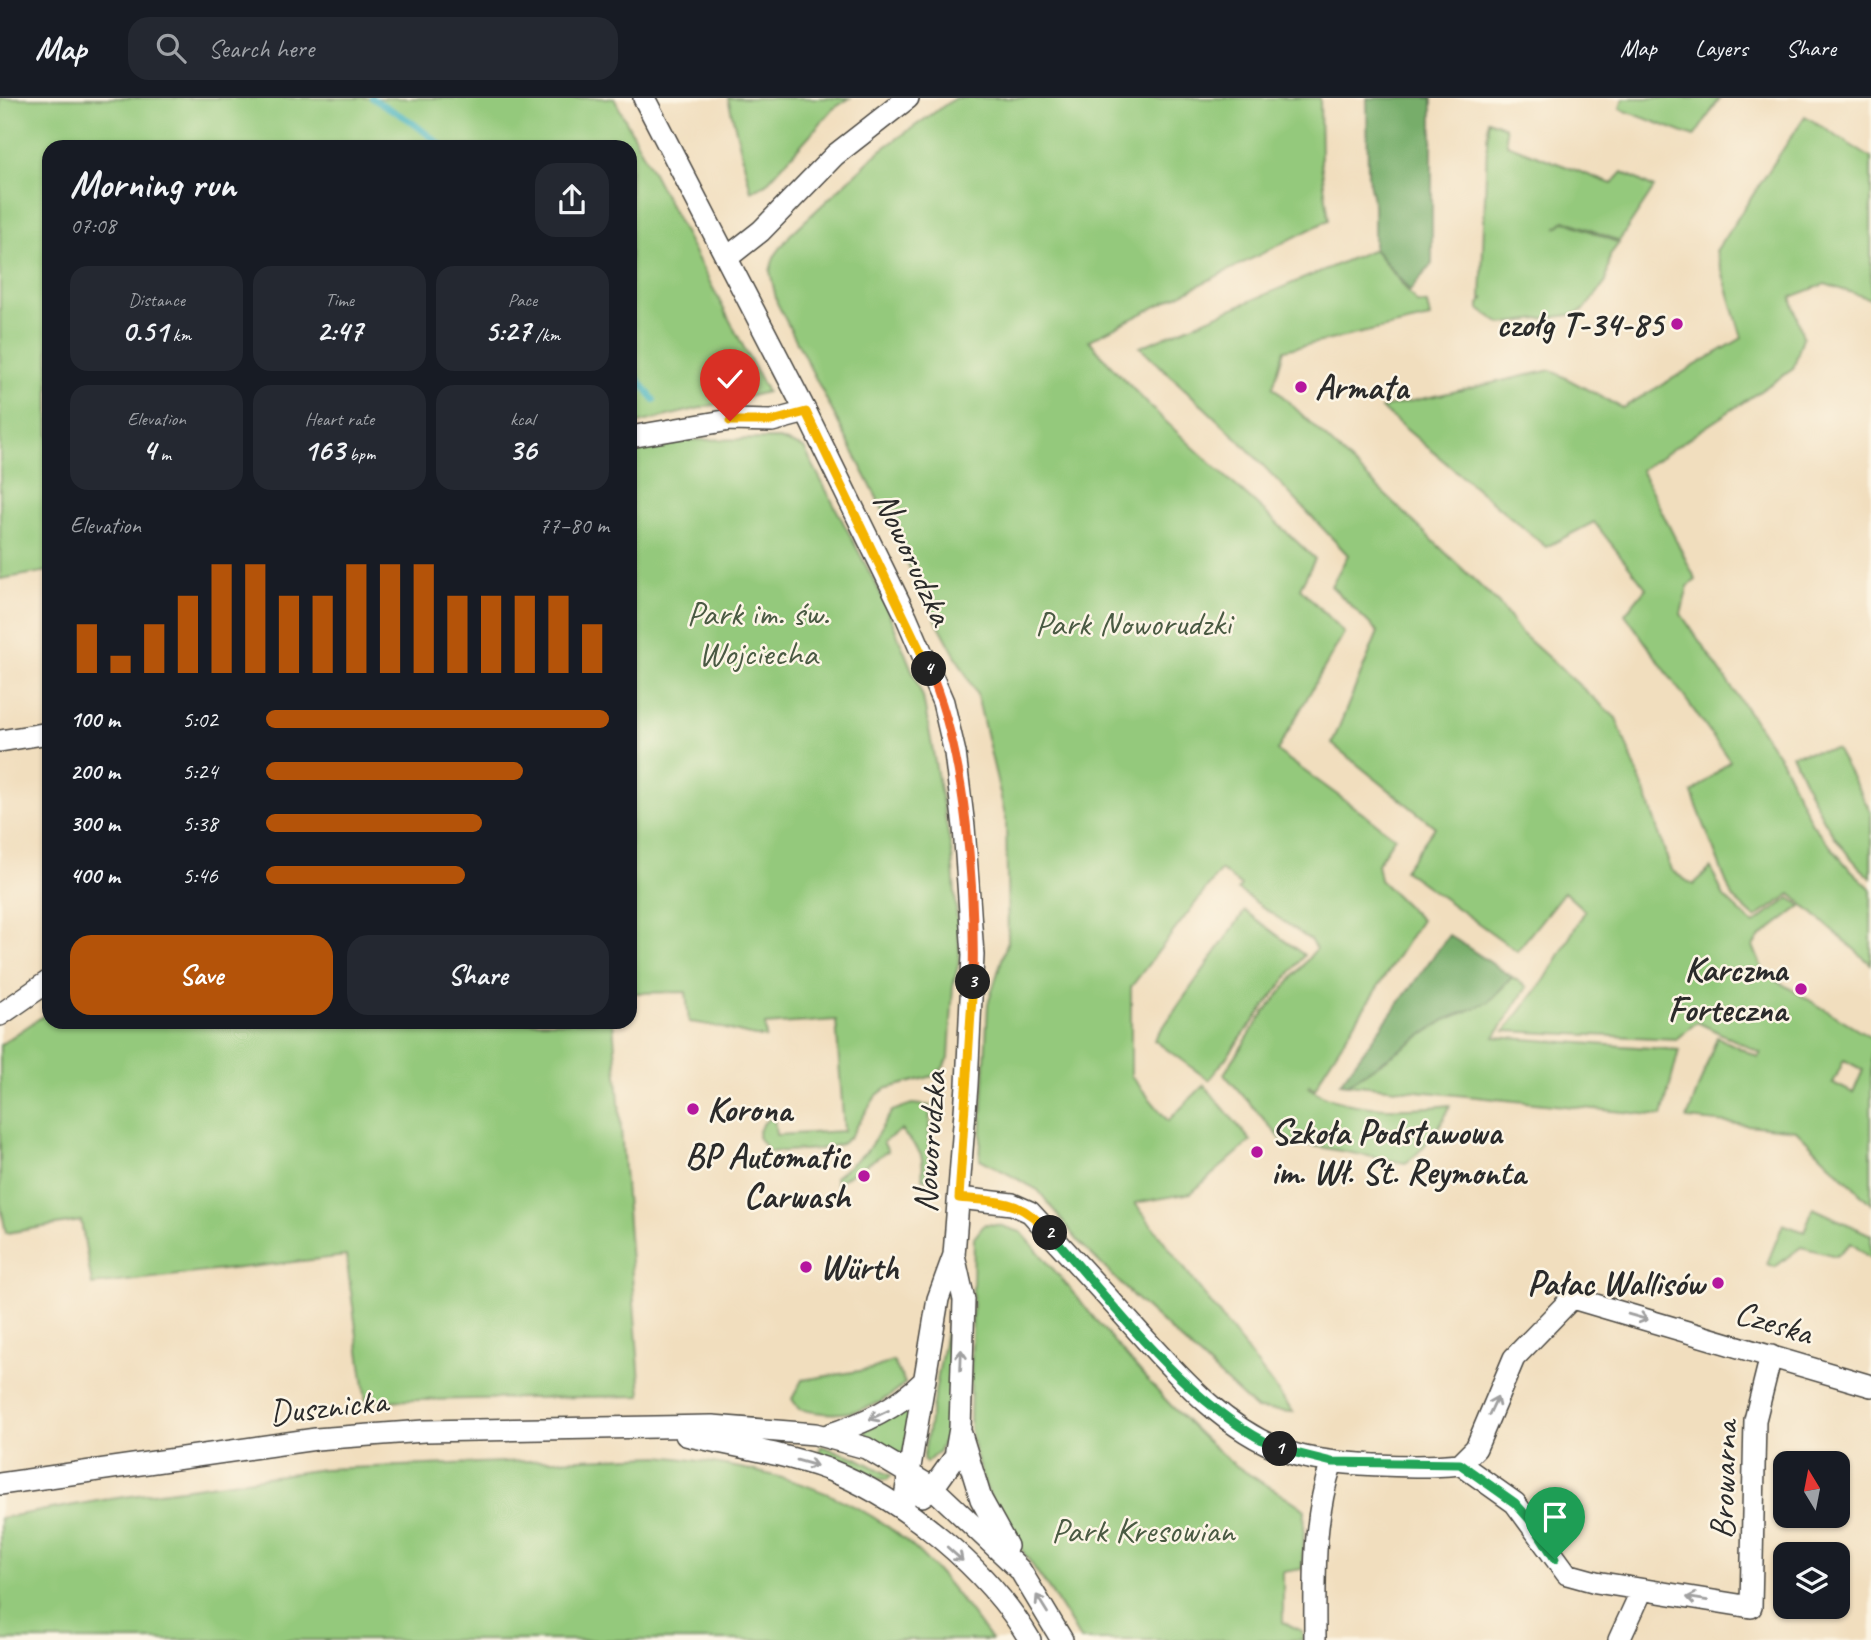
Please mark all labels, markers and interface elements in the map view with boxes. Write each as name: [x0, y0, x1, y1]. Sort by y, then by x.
search box: [128, 17, 618, 80]
text: Map: [35, 27, 86, 69]
icon: search: [152, 29, 190, 67]
text: Search here: [208, 32, 314, 65]
text: Map: [1620, 33, 1657, 63]
text: Layers: [1695, 33, 1748, 63]
text: Share: [1786, 33, 1836, 63]
text: Morning run: [70, 161, 236, 208]
button: share: [535, 163, 609, 237]
text: 07:08: [70, 211, 116, 240]
text: Distance: [128, 288, 185, 312]
text: Time: [325, 288, 354, 312]
text: Pace: [508, 288, 537, 312]
place label: czołg T-34-85: [1496, 302, 1666, 347]
text: 0.51: [122, 312, 168, 350]
text: 2:47: [316, 312, 363, 350]
text: 5:27: [485, 312, 531, 350]
marker: czołg T-34-85: [1669, 316, 1685, 332]
text: km: [168, 323, 191, 347]
text: /km: [531, 323, 560, 347]
pin: [700, 349, 760, 421]
icon: check: [711, 360, 749, 398]
place label: Armata: [1315, 365, 1411, 410]
marker: Armata: [1293, 379, 1309, 395]
text: Elevation: [127, 407, 186, 431]
text: Heart rate: [305, 407, 374, 431]
text: kcal: [510, 407, 535, 431]
text: 4: [142, 431, 156, 469]
text: 163: [304, 431, 345, 469]
text: 36: [509, 431, 536, 469]
text: m: [156, 442, 171, 466]
text: bpm: [345, 442, 375, 466]
street label: Noworudzka: [863, 484, 965, 634]
text: Elevation: [70, 511, 141, 540]
text: 77–80 m: [539, 511, 609, 540]
park label: Park im. św. Wojciecha: [687, 591, 829, 676]
park label: Park Noworudzki: [1035, 601, 1236, 646]
pin: 4: [912, 652, 946, 686]
text: 4: [924, 656, 933, 680]
text: 100 m: [70, 705, 120, 734]
text: 5:02: [182, 705, 218, 734]
text: 200 m: [70, 757, 120, 786]
text: 5:24: [182, 757, 218, 786]
text: 300 m: [70, 809, 120, 838]
text: 5:38: [182, 809, 218, 838]
text: 400 m: [70, 861, 120, 890]
text: 5:46: [182, 861, 218, 890]
button: Save: [70, 935, 333, 1015]
button: Share: [347, 935, 609, 1015]
place label: Karczma Forteczna: [1668, 947, 1790, 1032]
pin: 3: [956, 964, 990, 1000]
text: 3: [968, 969, 977, 993]
marker: Karczma Forteczna: [1793, 981, 1809, 997]
street label: Noworudzka: [902, 1067, 957, 1214]
place label: Korona: [707, 1087, 795, 1132]
marker: Korona: [685, 1101, 701, 1117]
place label: Szkoła Podstawowa im. Wł. St. Reymonta: [1271, 1110, 1529, 1195]
place label: BP Automatic Carwash: [685, 1134, 852, 1219]
marker: Szkoła Podstawowa im. Wł. St. Reymonta: [1249, 1144, 1265, 1160]
marker: BP Automatic Carwash: [856, 1168, 872, 1184]
pin: 2: [1032, 1216, 1068, 1250]
text: 2: [1045, 1220, 1054, 1244]
place label: Würth: [820, 1245, 899, 1290]
marker: Würth: [798, 1259, 814, 1275]
place label: Pałac Wallisów: [1527, 1261, 1707, 1306]
marker: Pałac Wallisów: [1710, 1275, 1726, 1291]
street label: Czeska: [1730, 1290, 1820, 1356]
one-way arrow: [1626, 1311, 1648, 1324]
one-way arrow: [955, 1348, 968, 1371]
street label: Dusznicka: [267, 1378, 392, 1435]
one-way arrow: [1486, 1396, 1500, 1417]
one-way arrow: [869, 1408, 890, 1422]
street label: Browarna: [1699, 1418, 1748, 1540]
pin: 1: [1262, 1432, 1298, 1466]
text: 1: [1275, 1436, 1284, 1460]
north arrow: [1773, 1451, 1850, 1528]
map controls: [1773, 1451, 1850, 1619]
one-way arrow: [795, 1457, 818, 1470]
pin: [1525, 1487, 1585, 1559]
icon: arrive: [1536, 1498, 1574, 1536]
park label: Park Kresowian: [1051, 1508, 1237, 1553]
button: layers: [1773, 1542, 1850, 1619]
one-way arrow: [946, 1545, 963, 1562]
one-way arrow: [1686, 1592, 1709, 1605]
one-way arrow: [1035, 1595, 1049, 1615]

